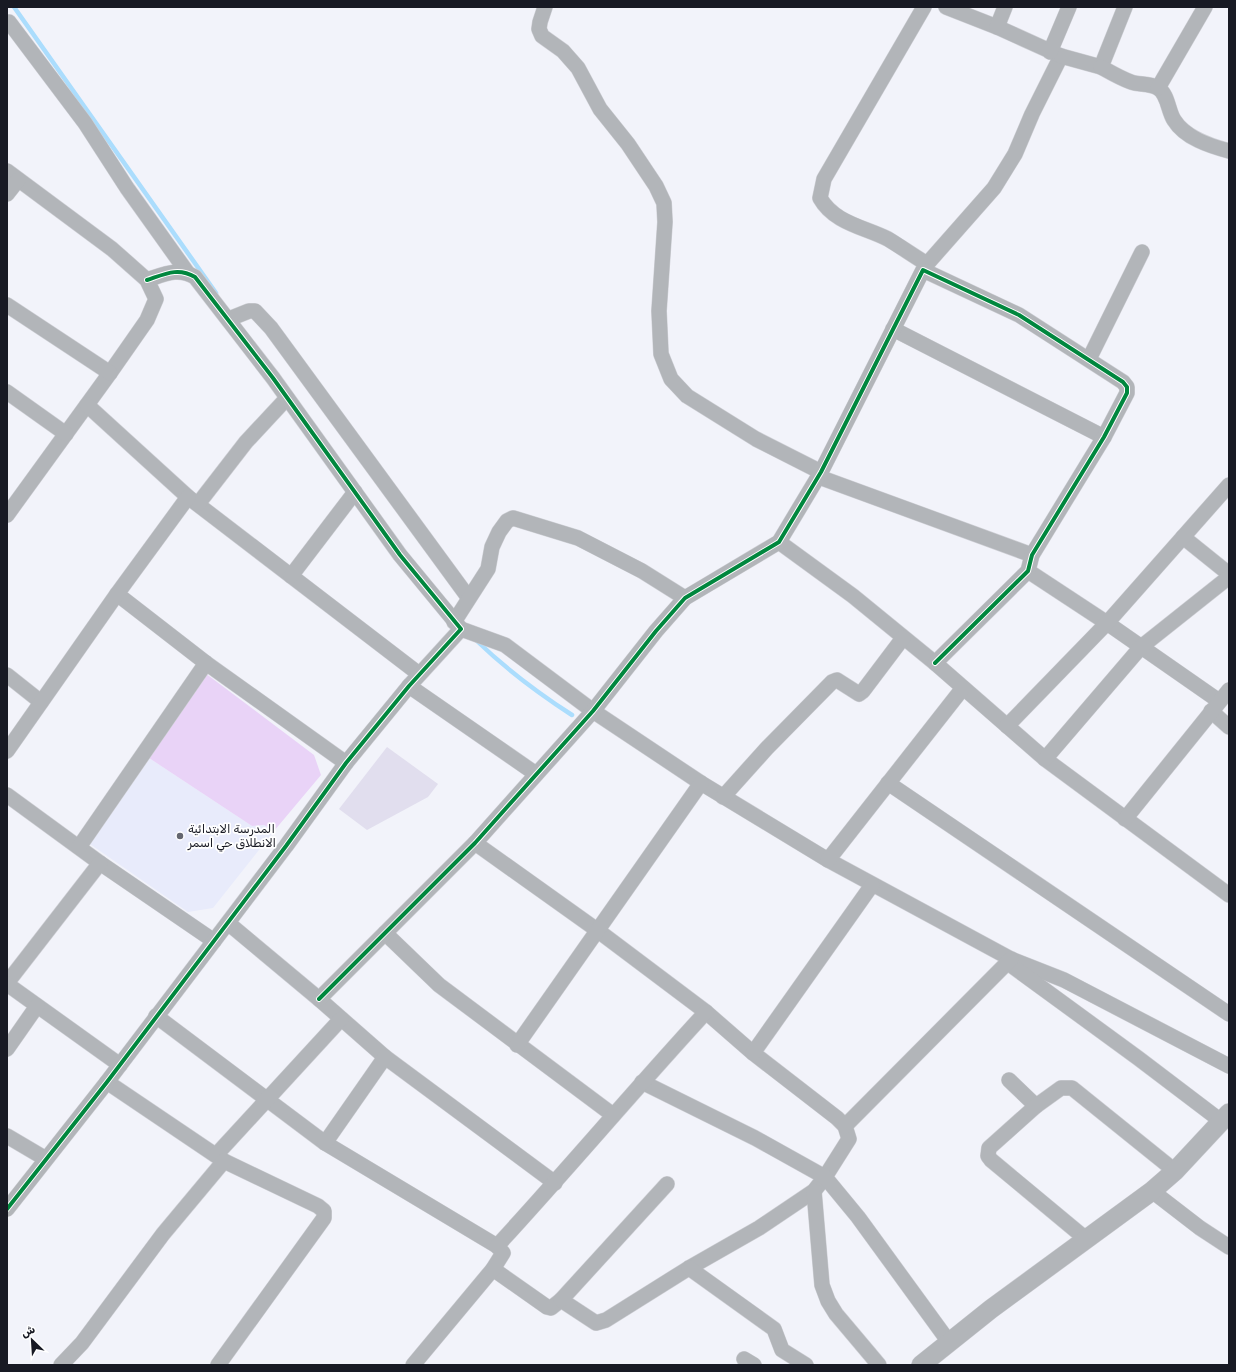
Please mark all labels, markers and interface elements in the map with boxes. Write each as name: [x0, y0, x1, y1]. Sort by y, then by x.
place label: المدرسة الابتدائية الانطلاق حي اسمر: [187, 822, 276, 852]
marker: المدرسة الابتدائية الانطلاق حي اسمر: [175, 831, 185, 841]
north arrow: [12, 1320, 52, 1360]
text: ش: [19, 1323, 37, 1340]

